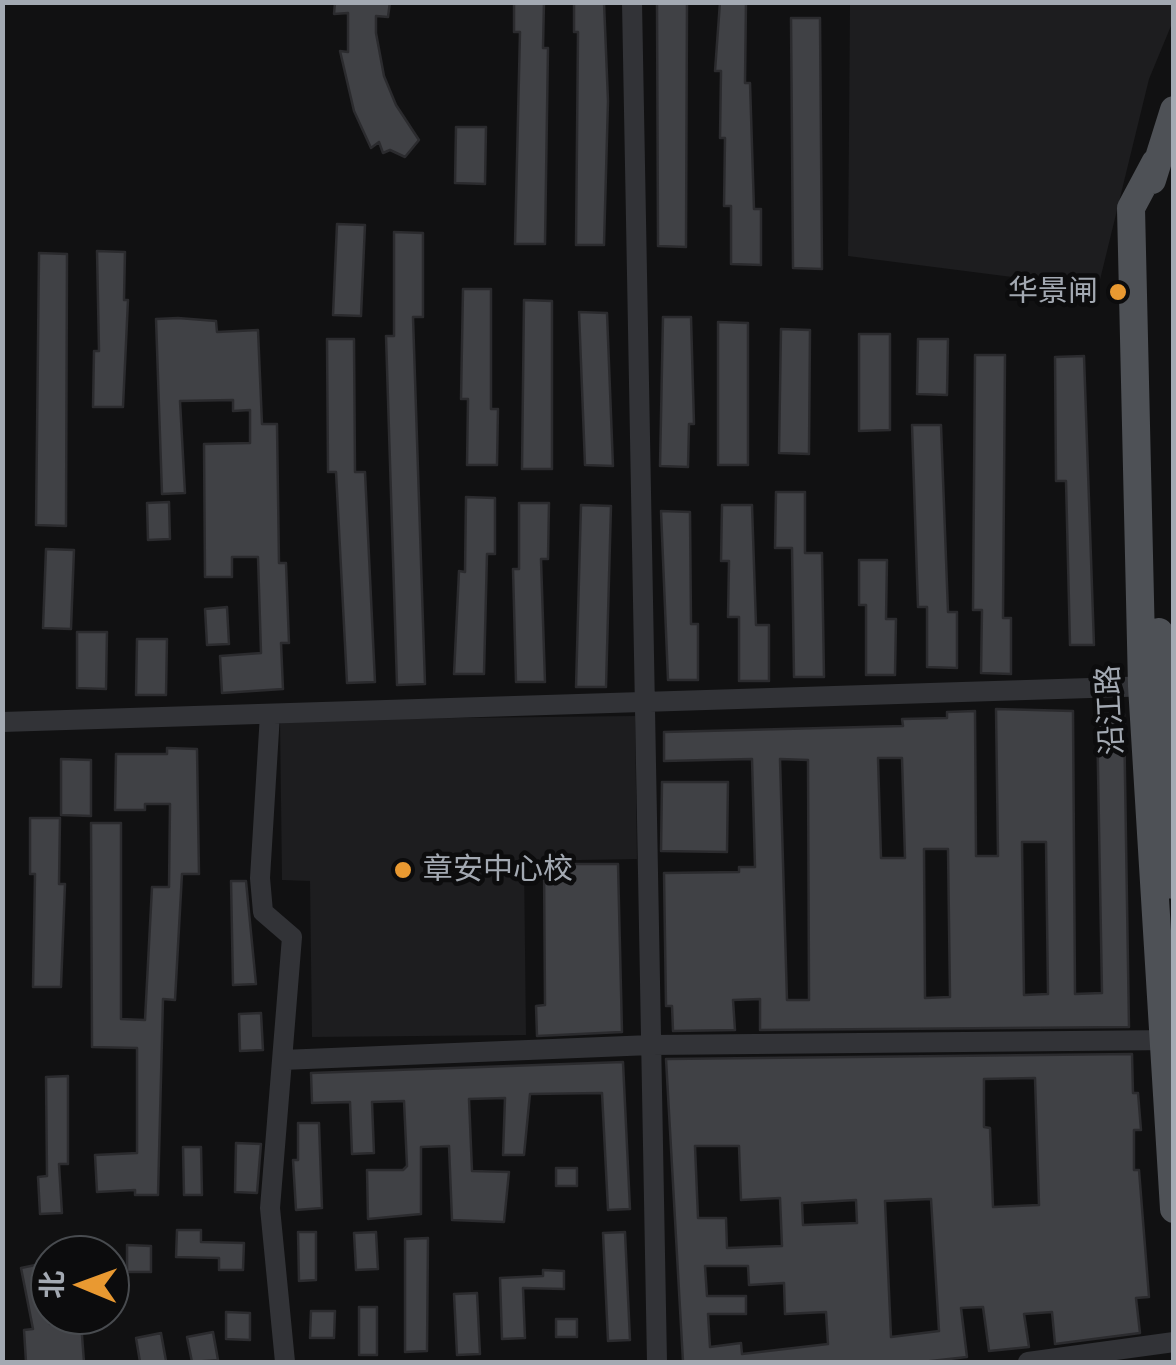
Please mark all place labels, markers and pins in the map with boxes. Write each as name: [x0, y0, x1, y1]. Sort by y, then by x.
place label: 华景闸: [1008, 274, 1098, 310]
marker: 华景闸: [1107, 281, 1129, 303]
place label: 章安中心校: [423, 852, 573, 888]
marker: 章安中心校: [392, 859, 414, 881]

